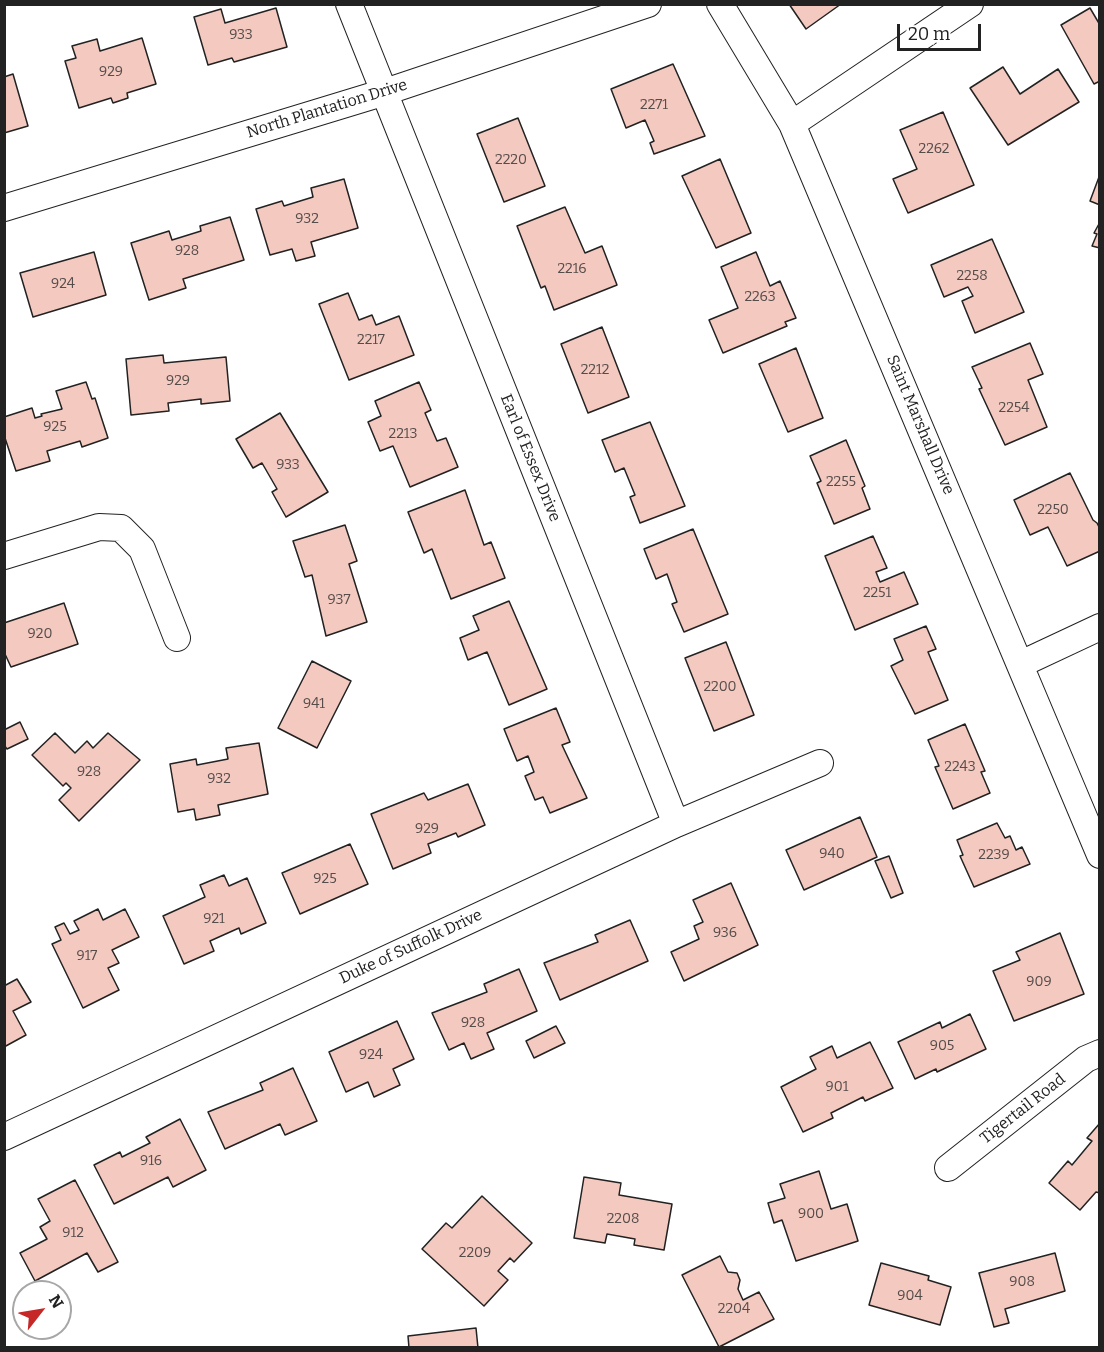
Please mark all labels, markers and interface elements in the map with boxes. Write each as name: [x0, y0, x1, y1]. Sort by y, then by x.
scale bar: [900, 12, 984, 50]
text: 20 m: [908, 23, 950, 45]
house number: 933: [229, 27, 253, 43]
house number: 929: [99, 64, 123, 80]
street label: North Plantation Drive: [244, 75, 410, 143]
house number: 2271: [640, 97, 668, 113]
house number: 2262: [919, 141, 949, 157]
house number: 2220: [495, 152, 527, 168]
house number: 932: [295, 211, 319, 227]
house number: 928: [175, 243, 199, 259]
house number: 2216: [557, 261, 587, 277]
house number: 2258: [956, 268, 988, 284]
house number: 924: [51, 276, 75, 292]
house number: 2263: [744, 289, 776, 305]
house number: 2217: [357, 332, 385, 348]
street label: Saint Marshall Drive: [882, 352, 958, 498]
house number: 2212: [581, 362, 609, 378]
house number: 929: [166, 373, 190, 389]
street label: Earl of Essex Drive: [496, 392, 564, 524]
house number: 2254: [999, 400, 1029, 416]
house number: 925: [43, 419, 67, 435]
house number: 2213: [389, 426, 417, 442]
house number: 933: [276, 457, 300, 473]
house number: 2255: [826, 474, 856, 490]
house number: 2250: [1037, 502, 1069, 518]
house number: 2251: [863, 585, 891, 601]
house number: 937: [328, 592, 350, 608]
house number: 920: [28, 626, 52, 642]
house number: 2200: [703, 679, 737, 695]
house number: 941: [303, 696, 325, 712]
house number: 2243: [944, 759, 976, 775]
house number: 928: [77, 764, 101, 780]
house number: 932: [207, 771, 231, 787]
house number: 929: [415, 821, 439, 837]
house number: 940: [819, 846, 845, 862]
house number: 2239: [978, 847, 1010, 863]
house number: 925: [313, 871, 337, 887]
street label: Duke of Suffolk Drive: [337, 906, 485, 988]
house number: 921: [203, 911, 225, 927]
house number: 936: [713, 925, 737, 941]
house number: 917: [77, 948, 97, 964]
house number: 909: [1026, 974, 1052, 990]
house number: 928: [461, 1015, 485, 1031]
house number: 905: [930, 1038, 954, 1054]
house number: 924: [359, 1047, 383, 1063]
street label: Tigertail Road: [977, 1070, 1069, 1148]
house number: 901: [826, 1079, 848, 1095]
house number: 916: [140, 1153, 162, 1169]
house number: 900: [798, 1206, 824, 1222]
house number: 2208: [607, 1211, 639, 1227]
house number: 912: [62, 1225, 84, 1241]
house number: 2209: [459, 1245, 491, 1261]
house number: 908: [1009, 1274, 1035, 1290]
north arrow: [12, 1280, 72, 1340]
house number: 904: [897, 1288, 923, 1304]
text: N: [45, 1291, 67, 1312]
house number: 2204: [718, 1301, 750, 1317]

